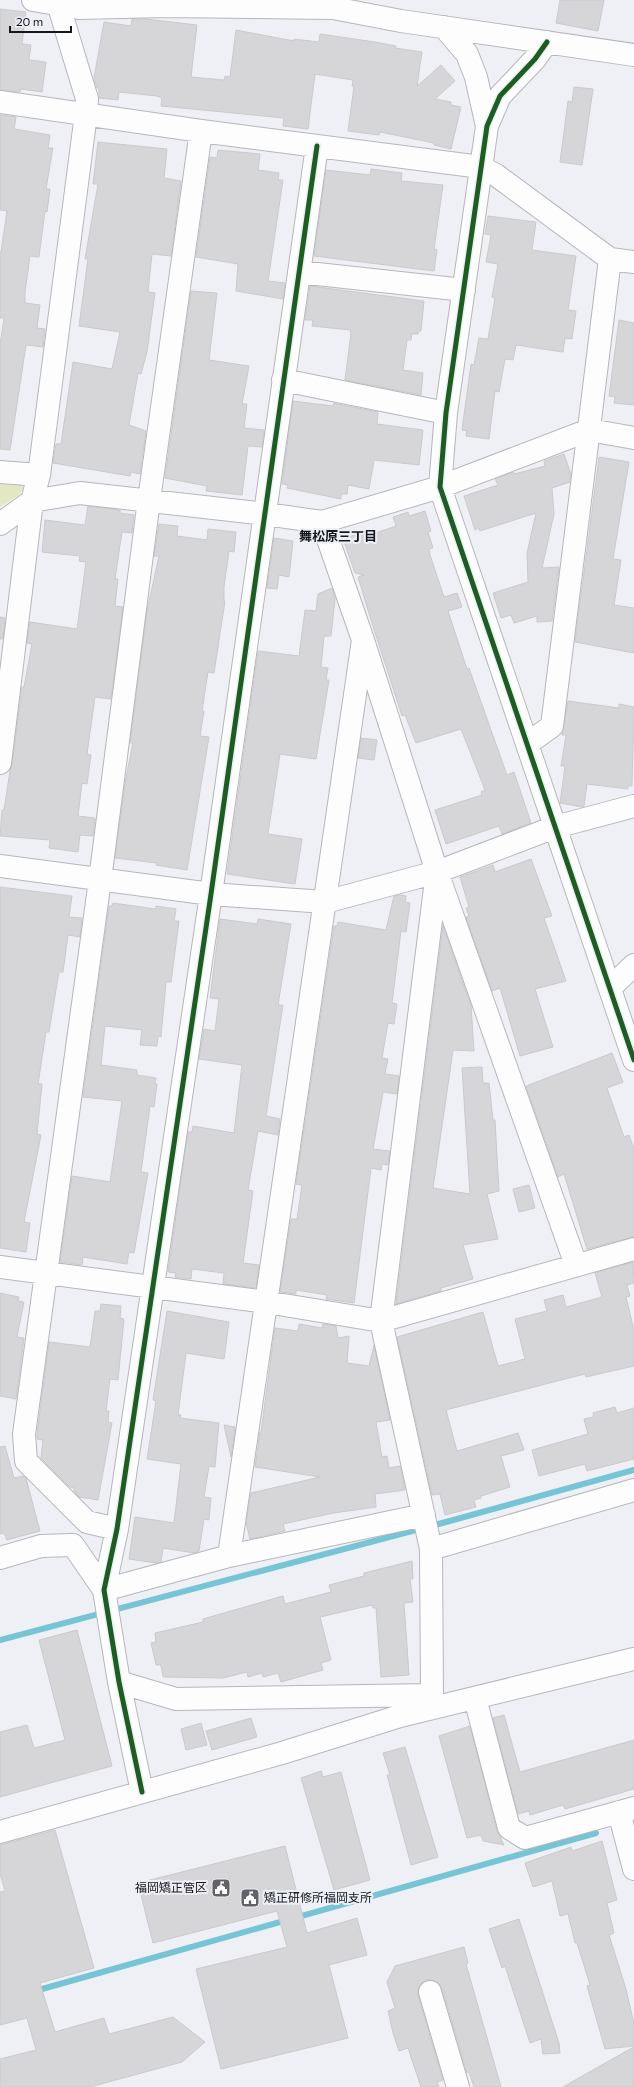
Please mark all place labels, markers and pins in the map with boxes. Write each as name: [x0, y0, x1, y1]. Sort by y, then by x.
public building icon: 福岡矯正管区: [210, 1877, 232, 1899]
place label: 福岡矯正管区: [135, 1880, 207, 1894]
public building icon: 矯正研修所福岡支所: [239, 1887, 261, 1909]
place label: 矯正研修所福岡支所: [264, 1890, 372, 1904]

